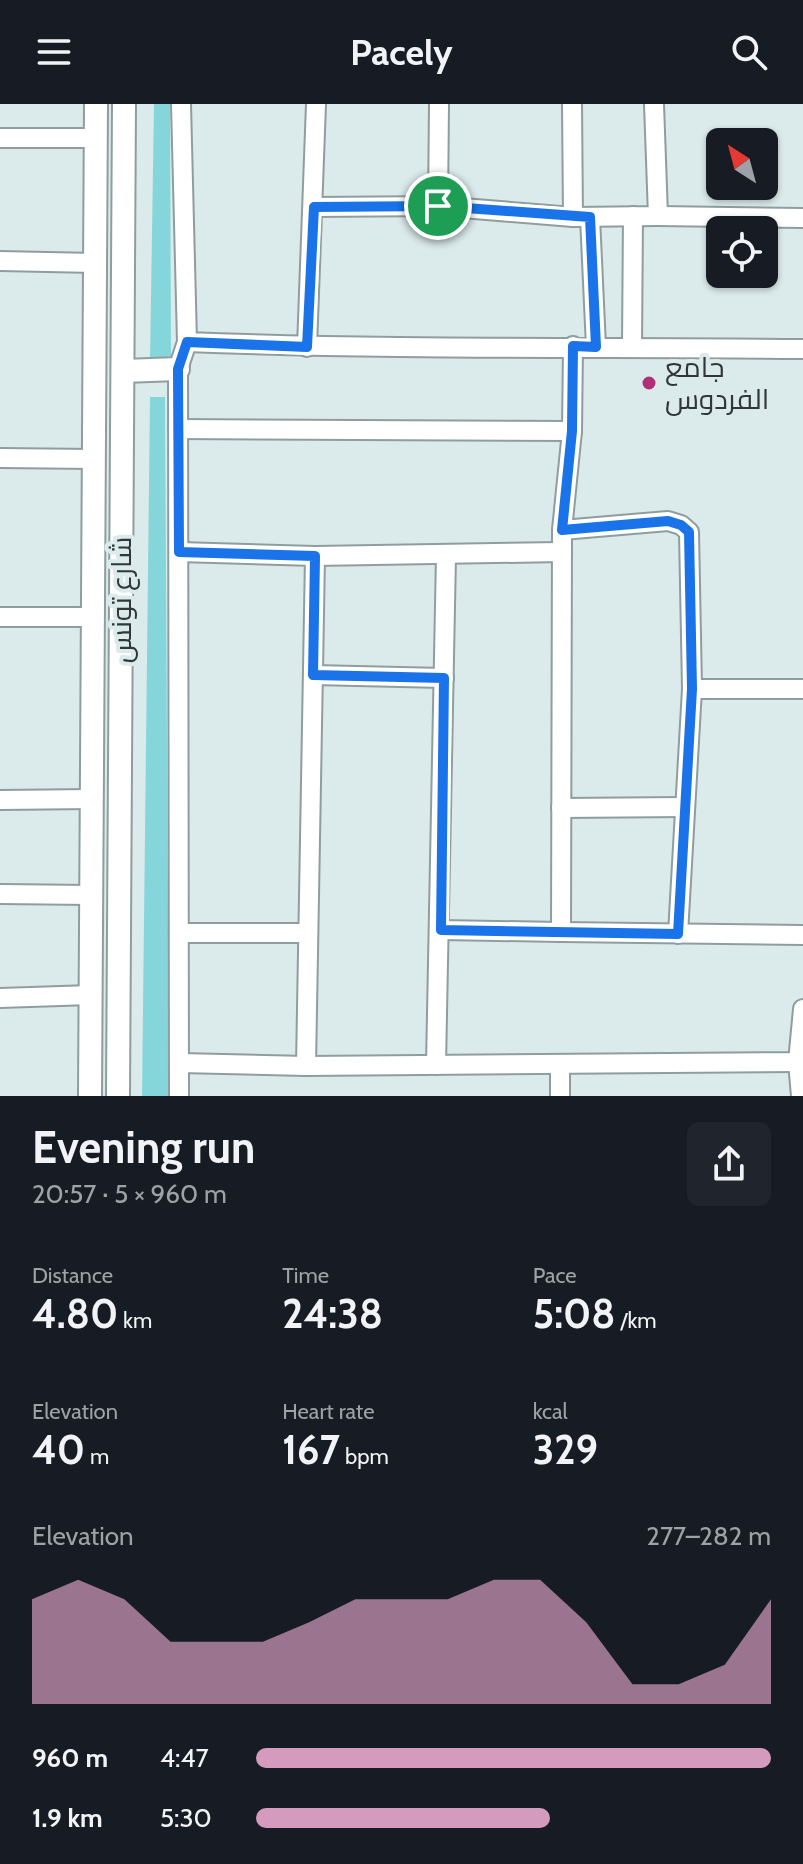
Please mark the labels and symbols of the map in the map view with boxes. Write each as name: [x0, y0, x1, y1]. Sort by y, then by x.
north arrow: [706, 128, 778, 200]
pin: [404, 172, 472, 240]
place label: جامع الفردوس: [665, 350, 769, 416]
marker: جامع الفردوس: [640, 374, 658, 392]
street label: شارع تونس: [104, 537, 140, 663]

